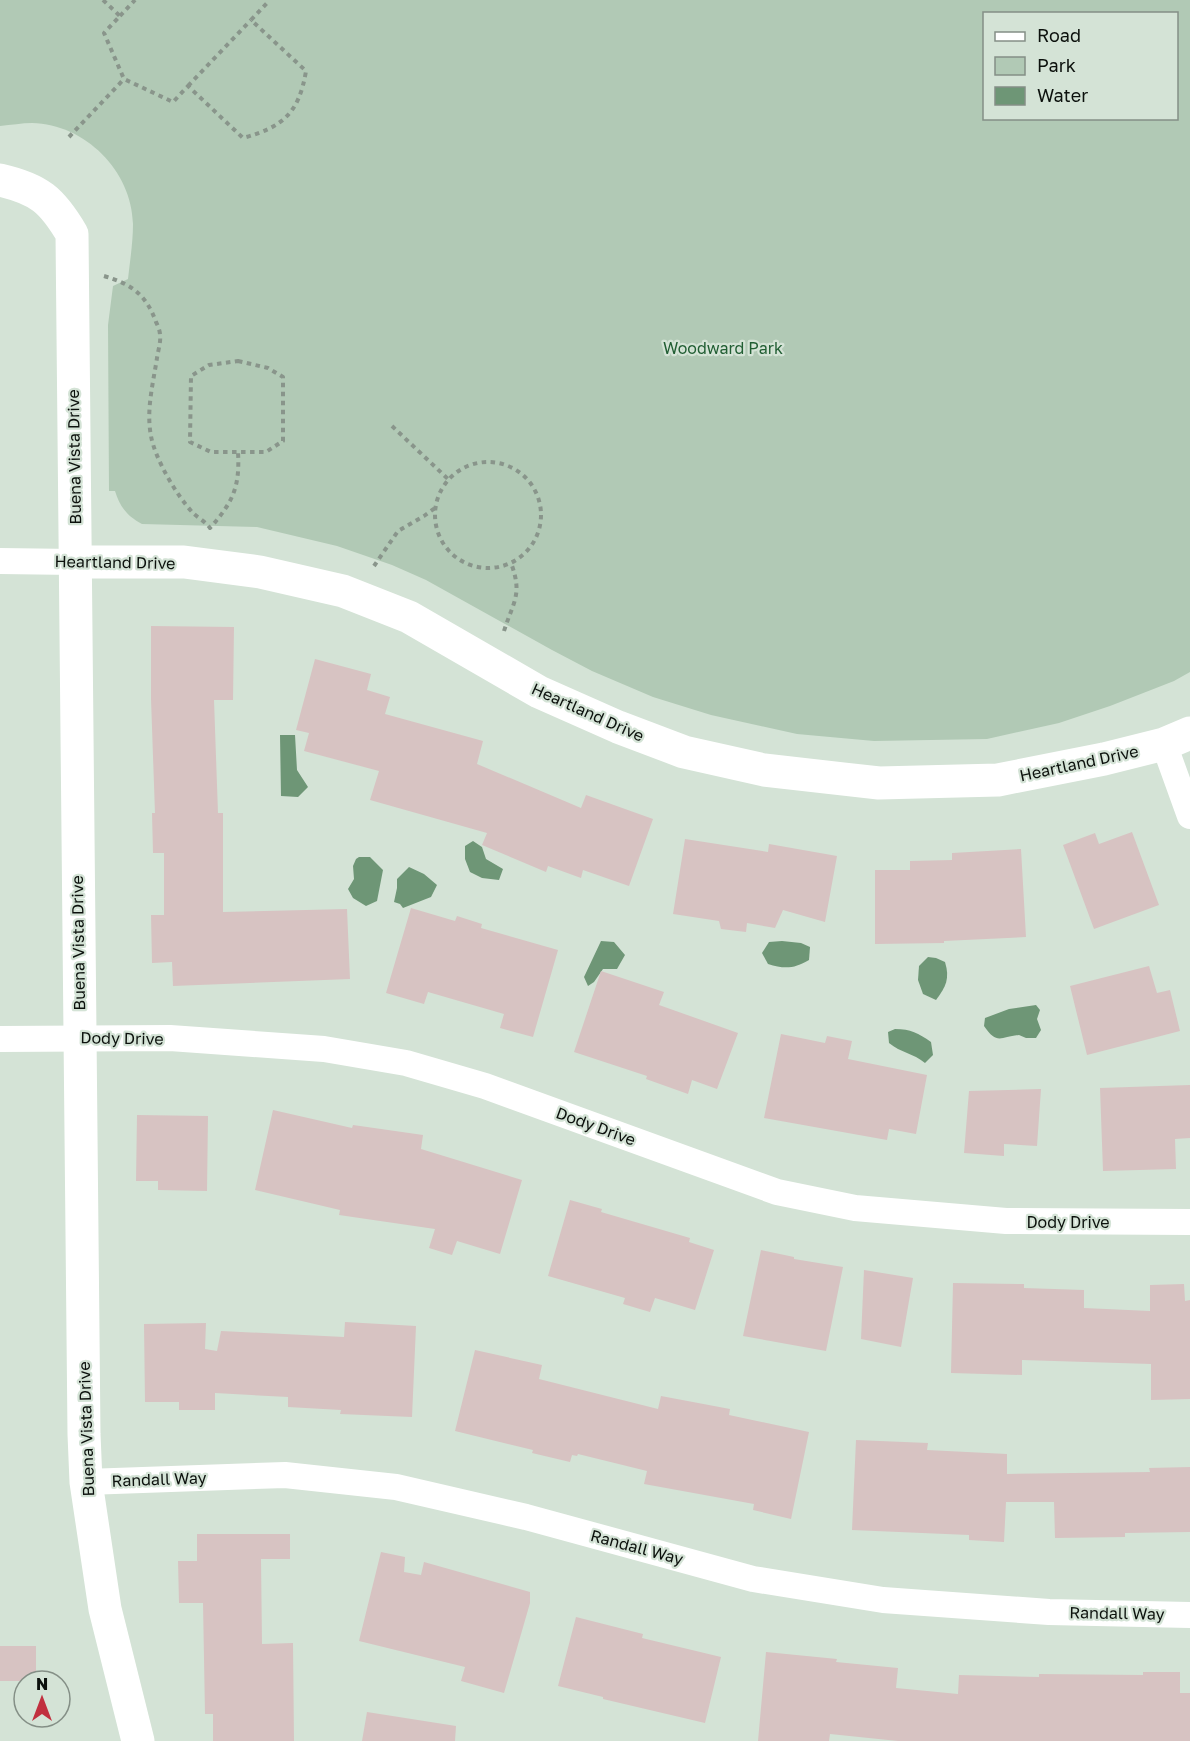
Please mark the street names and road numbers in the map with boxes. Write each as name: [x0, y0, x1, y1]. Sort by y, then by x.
street label: Buena Vista Drive: [63, 389, 85, 525]
street label: Heartland Drive: [54, 551, 176, 573]
street label: Heartland Drive: [529, 678, 647, 746]
street label: Heartland Drive: [1018, 741, 1140, 785]
street label: Buena Vista Drive: [67, 875, 89, 1011]
street label: Dody Drive: [80, 1027, 164, 1049]
street label: Dody Drive: [553, 1102, 639, 1150]
street label: Dody Drive: [1026, 1212, 1110, 1232]
street label: Buena Vista Drive: [74, 1361, 98, 1497]
street label: Randall Way: [111, 1467, 207, 1491]
street label: Randall Way: [588, 1525, 686, 1569]
street label: Randall Way: [1069, 1602, 1165, 1624]

